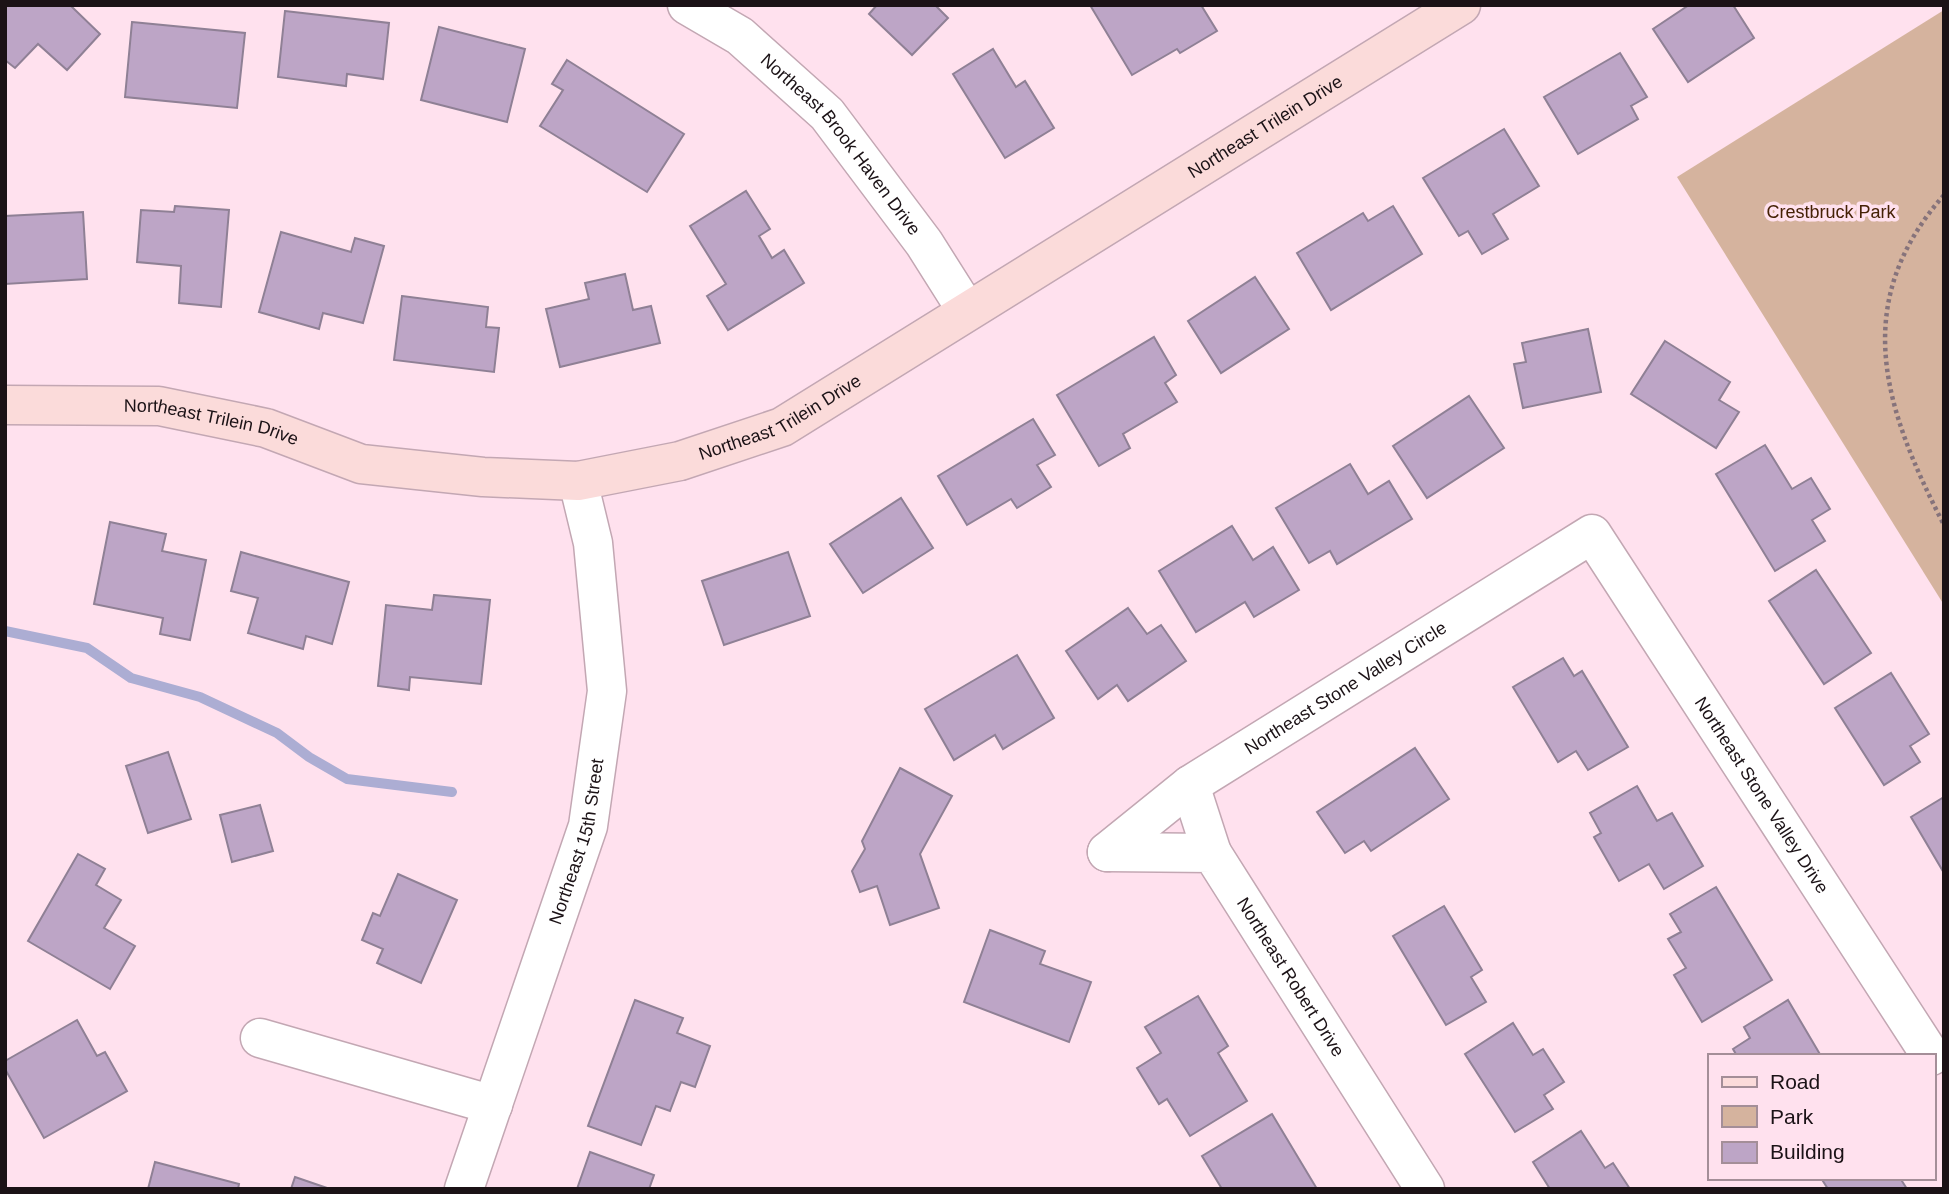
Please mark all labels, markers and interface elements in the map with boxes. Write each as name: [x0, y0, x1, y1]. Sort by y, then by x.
street label: Northeast Brook Haven Drive: [757, 50, 924, 239]
street label: Northeast Trilein Drive: [1184, 71, 1346, 182]
park label: Crestbruck Park: [1766, 202, 1897, 222]
street label: Northeast Trilein Drive: [696, 370, 865, 464]
street label: Northeast Trilein Drive: [124, 396, 301, 449]
street label: Northeast Stone Valley Circle: [1241, 617, 1450, 758]
street label: Northeast Stone Valley Drive: [1691, 693, 1833, 897]
street label: Northeast 15th Street: [545, 757, 607, 927]
street label: Northeast Robert Drive: [1233, 894, 1348, 1060]
legend: [1708, 1054, 1935, 1180]
text: Road: [1770, 1070, 1820, 1093]
text: Park: [1770, 1105, 1814, 1128]
text: Building: [1770, 1140, 1845, 1163]

